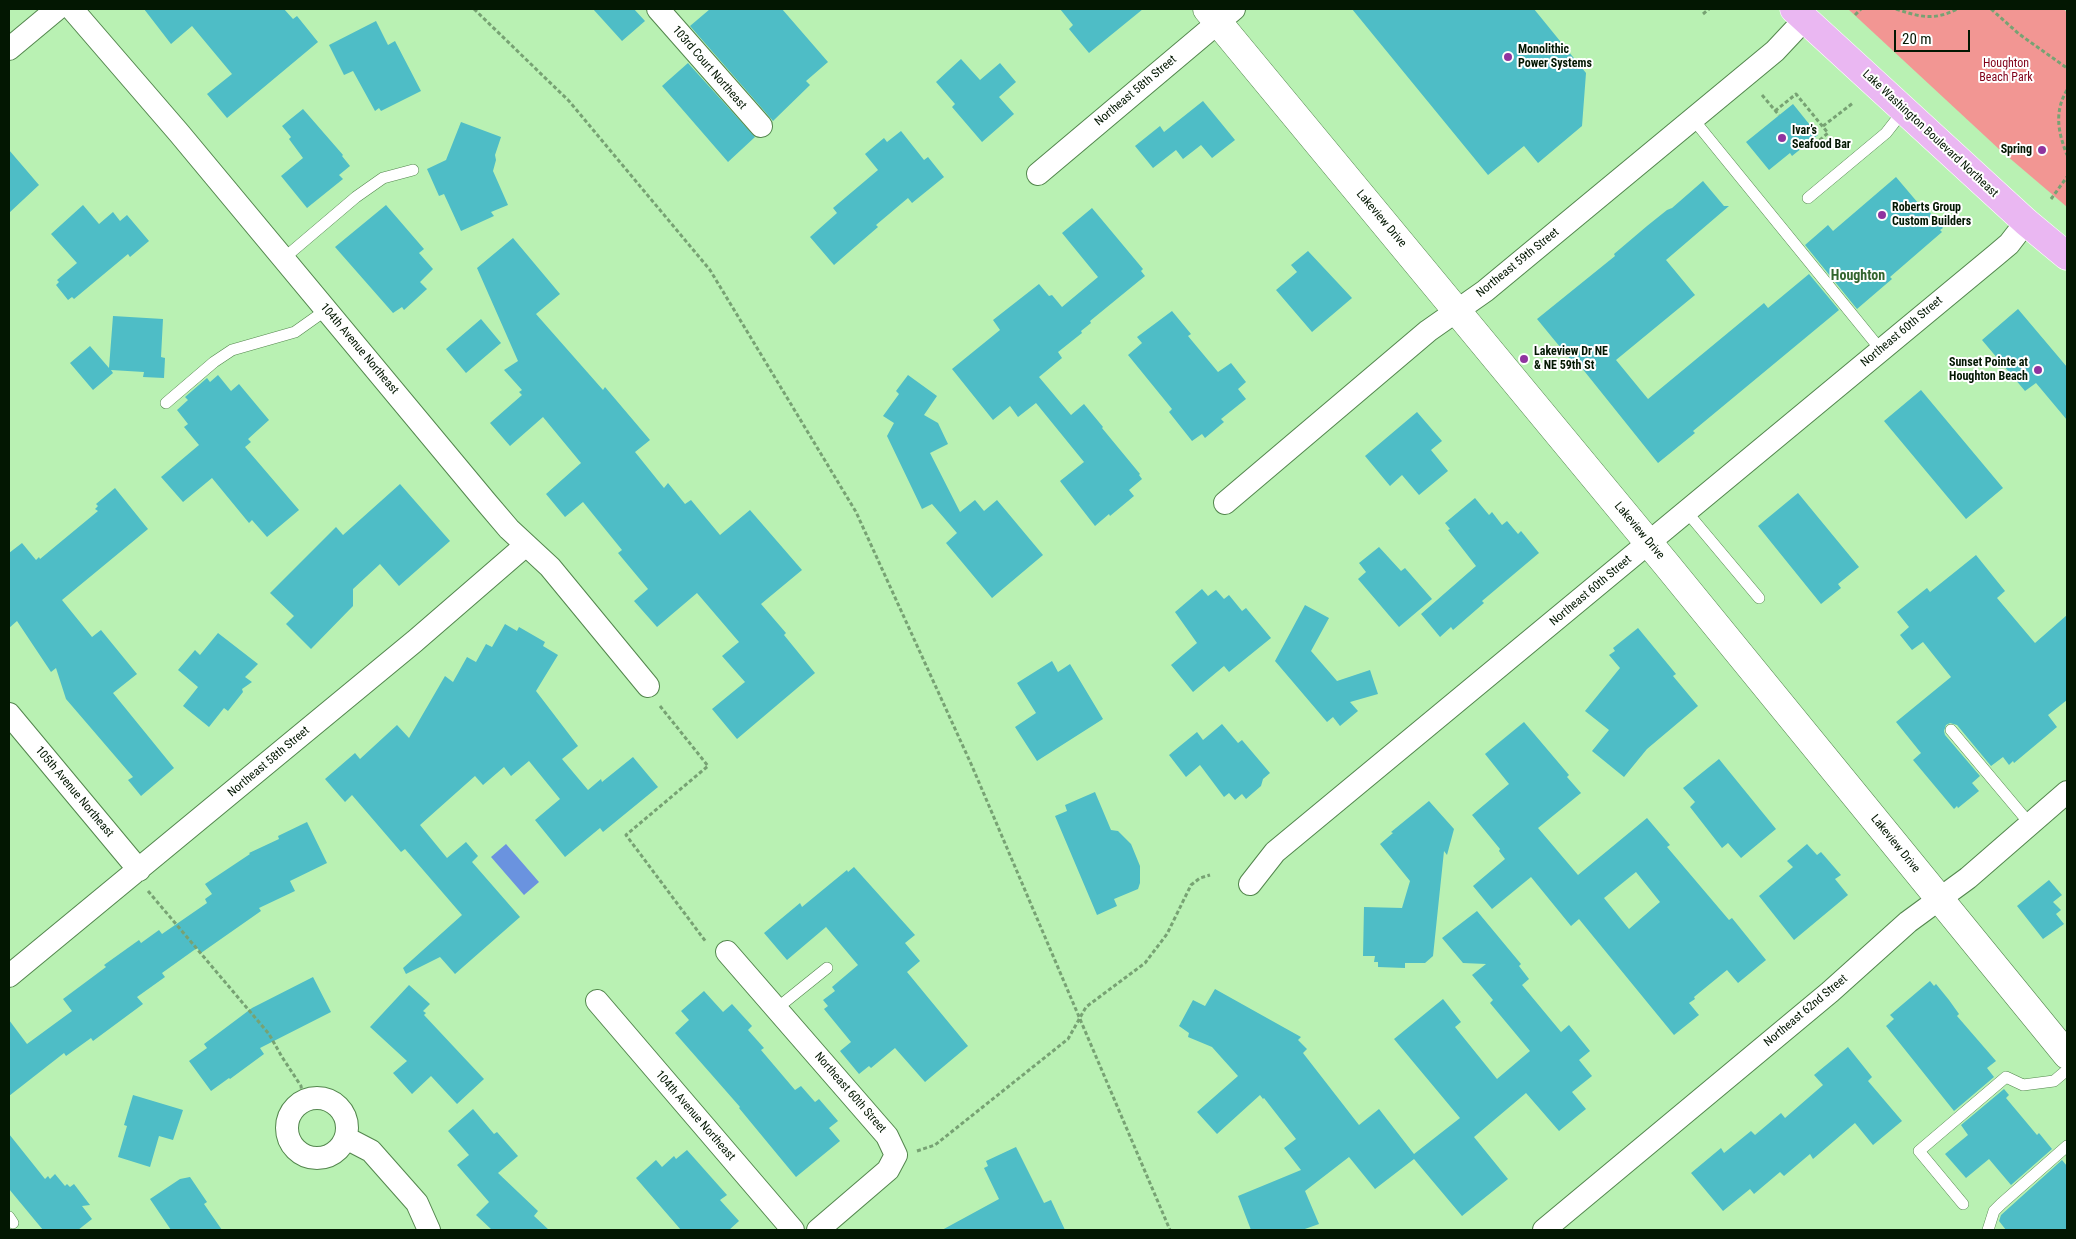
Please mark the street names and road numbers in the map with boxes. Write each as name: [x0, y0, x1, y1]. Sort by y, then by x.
street label: 103rd Court Northeast: [669, 23, 749, 113]
street label: Northeast 58th Street: [1092, 53, 1180, 129]
street label: Lake Washington Boulevard Northeast: [1859, 67, 2001, 201]
street label: Lakeview Drive: [1353, 187, 1409, 251]
street label: Northeast 59th Street: [1474, 225, 1562, 301]
street label: Northeast 60th Street: [1858, 294, 1946, 370]
street label: 104th Avenue Northeast: [317, 301, 401, 397]
street label: Lakeview Drive: [1611, 499, 1667, 563]
street label: Northeast 60th Street: [1547, 553, 1635, 629]
street label: Northeast 58th Street: [225, 724, 313, 800]
street label: 105th Avenue Northeast: [32, 744, 116, 840]
street label: Lakeview Drive: [1867, 812, 1923, 876]
street label: Northeast 62nd Street: [1761, 972, 1851, 1050]
street label: Northeast 60th Street: [811, 1050, 889, 1136]
street label: 104th Avenue Northeast: [652, 1068, 738, 1164]

